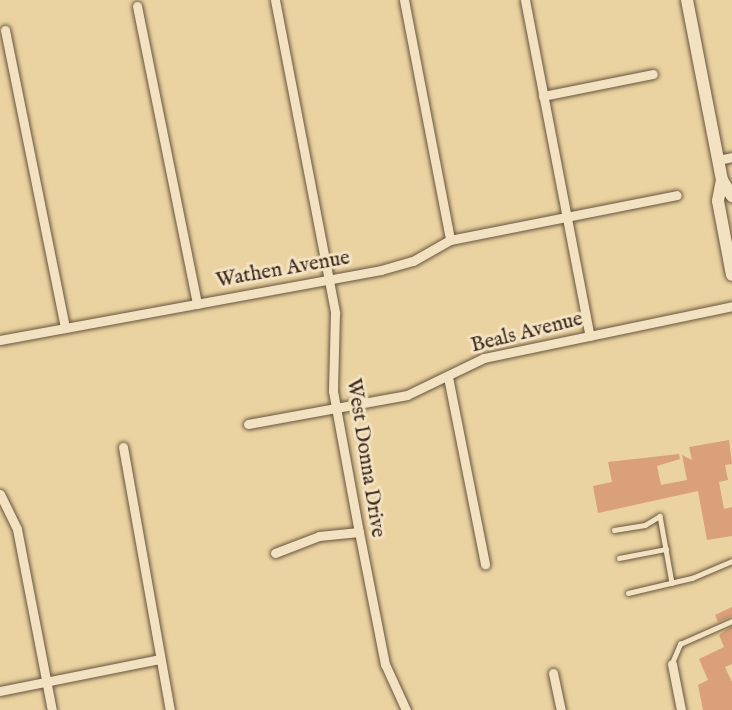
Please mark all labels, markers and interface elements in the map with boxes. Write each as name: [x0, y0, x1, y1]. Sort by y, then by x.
street label: Wathen Avenue: [214, 246, 352, 294]
street label: Beals Avenue: [468, 307, 586, 359]
street label: West Donna Drive: [340, 377, 390, 539]

